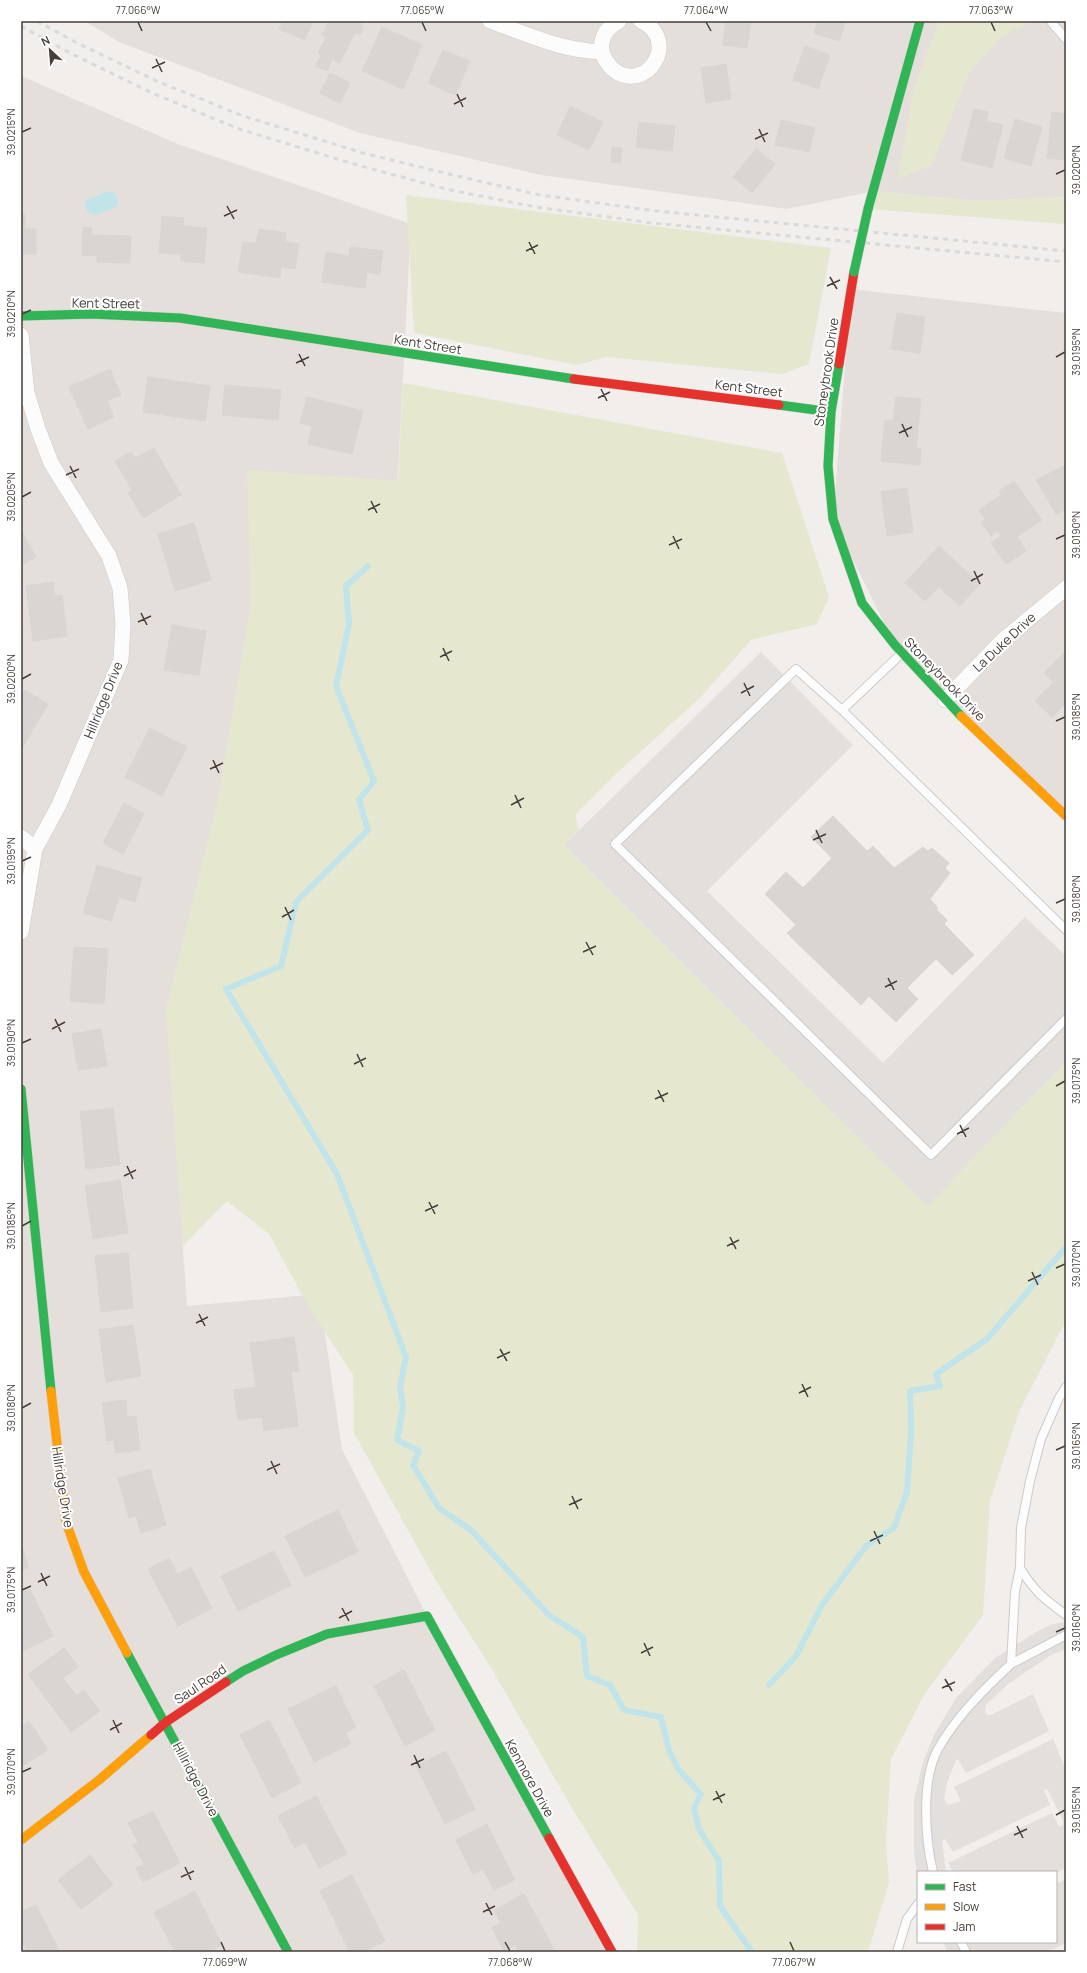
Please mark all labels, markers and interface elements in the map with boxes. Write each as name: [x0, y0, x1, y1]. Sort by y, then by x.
text: 77.066°W: [116, 3, 161, 17]
text: 77.065°W: [400, 3, 445, 17]
text: 77.064°W: [684, 3, 729, 17]
text: 77.063°W: [969, 3, 1014, 17]
north arrow: [30, 30, 70, 70]
text: N: [39, 32, 52, 49]
text: 39.0215°N: [4, 108, 18, 155]
text: 39.0200°N: [1069, 145, 1083, 195]
text: 39.0210°N: [4, 290, 18, 338]
street label: Kent Street: [72, 293, 140, 313]
street label: Stoneybrook Drive: [809, 316, 843, 428]
text: 39.0195°N: [1069, 328, 1083, 376]
street label: Kent Street: [393, 330, 463, 358]
street label: Kent Street: [714, 375, 784, 401]
text: 39.0205°N: [4, 472, 18, 522]
text: 39.0190°N: [1069, 511, 1083, 559]
street label: La Duke Drive: [969, 608, 1040, 676]
street label: Stoneybrook Drive: [900, 633, 990, 725]
text: 39.0200°N: [4, 654, 18, 704]
street label: Hillridge Drive: [79, 658, 127, 741]
text: 39.0185°N: [1069, 693, 1083, 741]
text: 39.0195°N: [4, 837, 18, 885]
text: 39.0180°N: [1069, 875, 1083, 923]
text: 39.0190°N: [4, 1019, 18, 1067]
text: 39.0175°N: [1069, 1058, 1083, 1104]
text: 39.0185°N: [4, 1202, 18, 1250]
text: 39.0170°N: [1069, 1241, 1083, 1287]
text: 39.0180°N: [4, 1384, 18, 1432]
text: 39.0165°N: [1069, 1422, 1083, 1470]
street label: Hillridge Drive: [48, 1445, 78, 1529]
text: 39.0175°N: [4, 1567, 18, 1613]
text: 39.0160°N: [1069, 1604, 1083, 1652]
street label: Saul Road: [170, 1660, 230, 1708]
street label: Kenmore Drive: [501, 1736, 559, 1820]
street label: Hillridge Drive: [169, 1739, 223, 1820]
text: 39.0170°N: [4, 1749, 18, 1795]
text: 39.0155°N: [1069, 1786, 1083, 1833]
legend: [917, 1871, 1057, 1943]
text: Fast: [953, 1878, 977, 1895]
text: Slow: [953, 1898, 979, 1915]
text: Jam: [953, 1918, 975, 1935]
text: 77.069°W: [203, 1955, 248, 1969]
text: 77.068°W: [488, 1955, 533, 1969]
text: 77.067°W: [772, 1955, 816, 1969]

